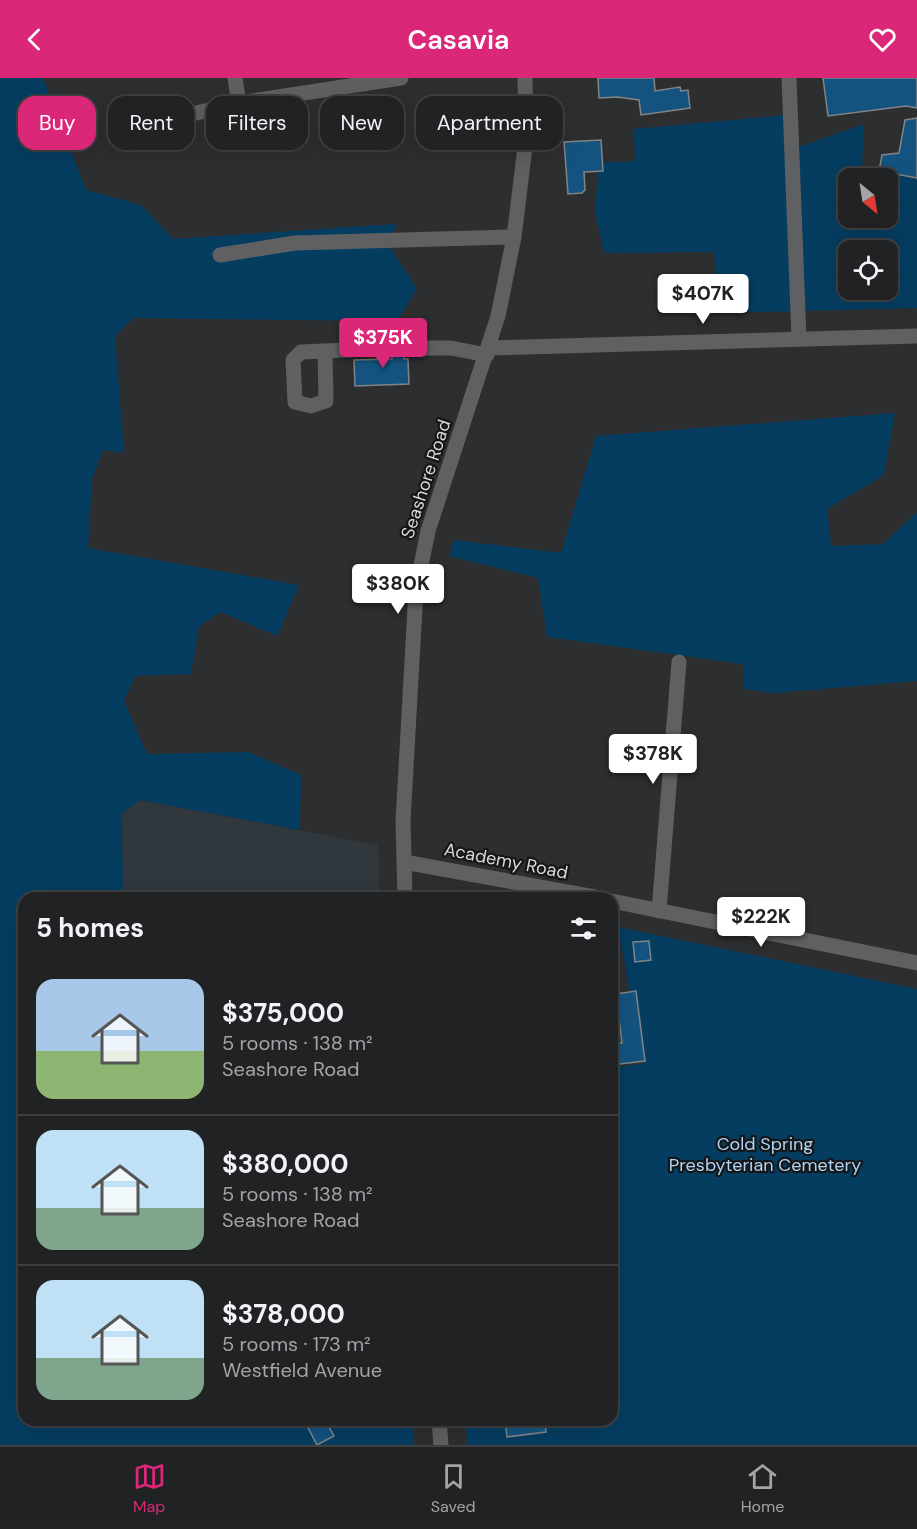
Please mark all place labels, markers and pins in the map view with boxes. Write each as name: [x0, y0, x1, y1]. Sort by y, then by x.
pin: $407K: [661, 274, 745, 325]
pin: $375K: [341, 318, 425, 369]
pin: $380K: [356, 564, 440, 615]
pin: $378K: [611, 734, 695, 785]
pin: $222K: [719, 897, 803, 948]

